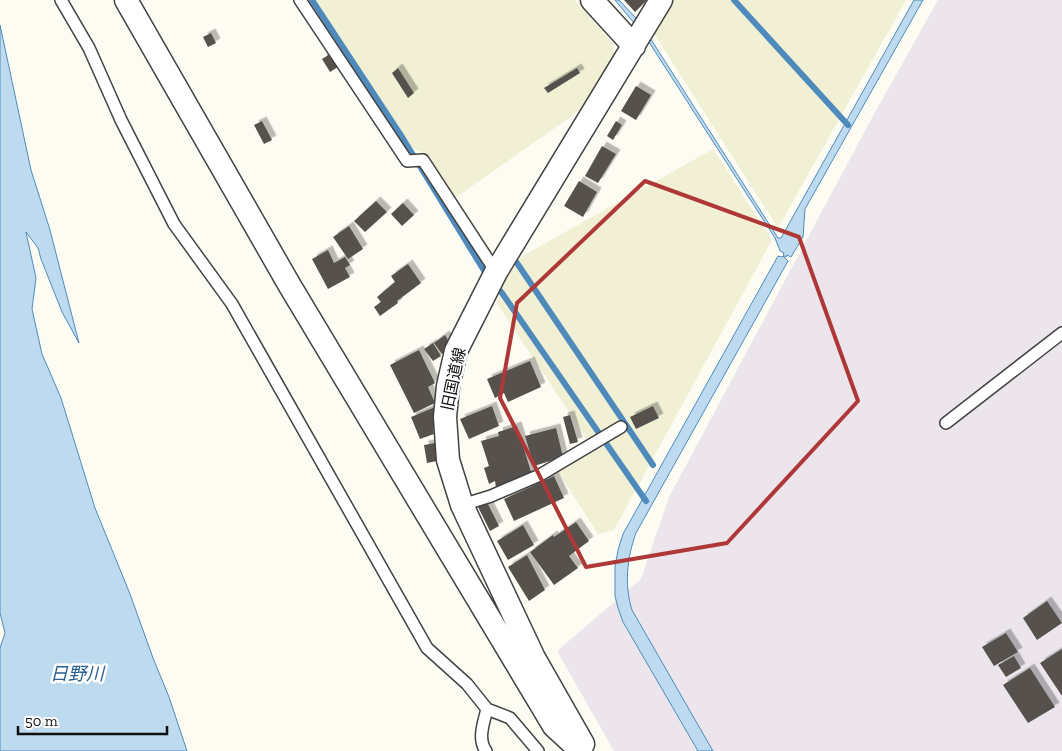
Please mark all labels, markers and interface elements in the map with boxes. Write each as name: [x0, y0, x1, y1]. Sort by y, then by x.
street label: 旧国道線: [438, 346, 469, 412]
water label: 日野川: [50, 663, 106, 685]
scale bar: [18, 704, 166, 736]
text: 50 m: [25, 712, 58, 730]

